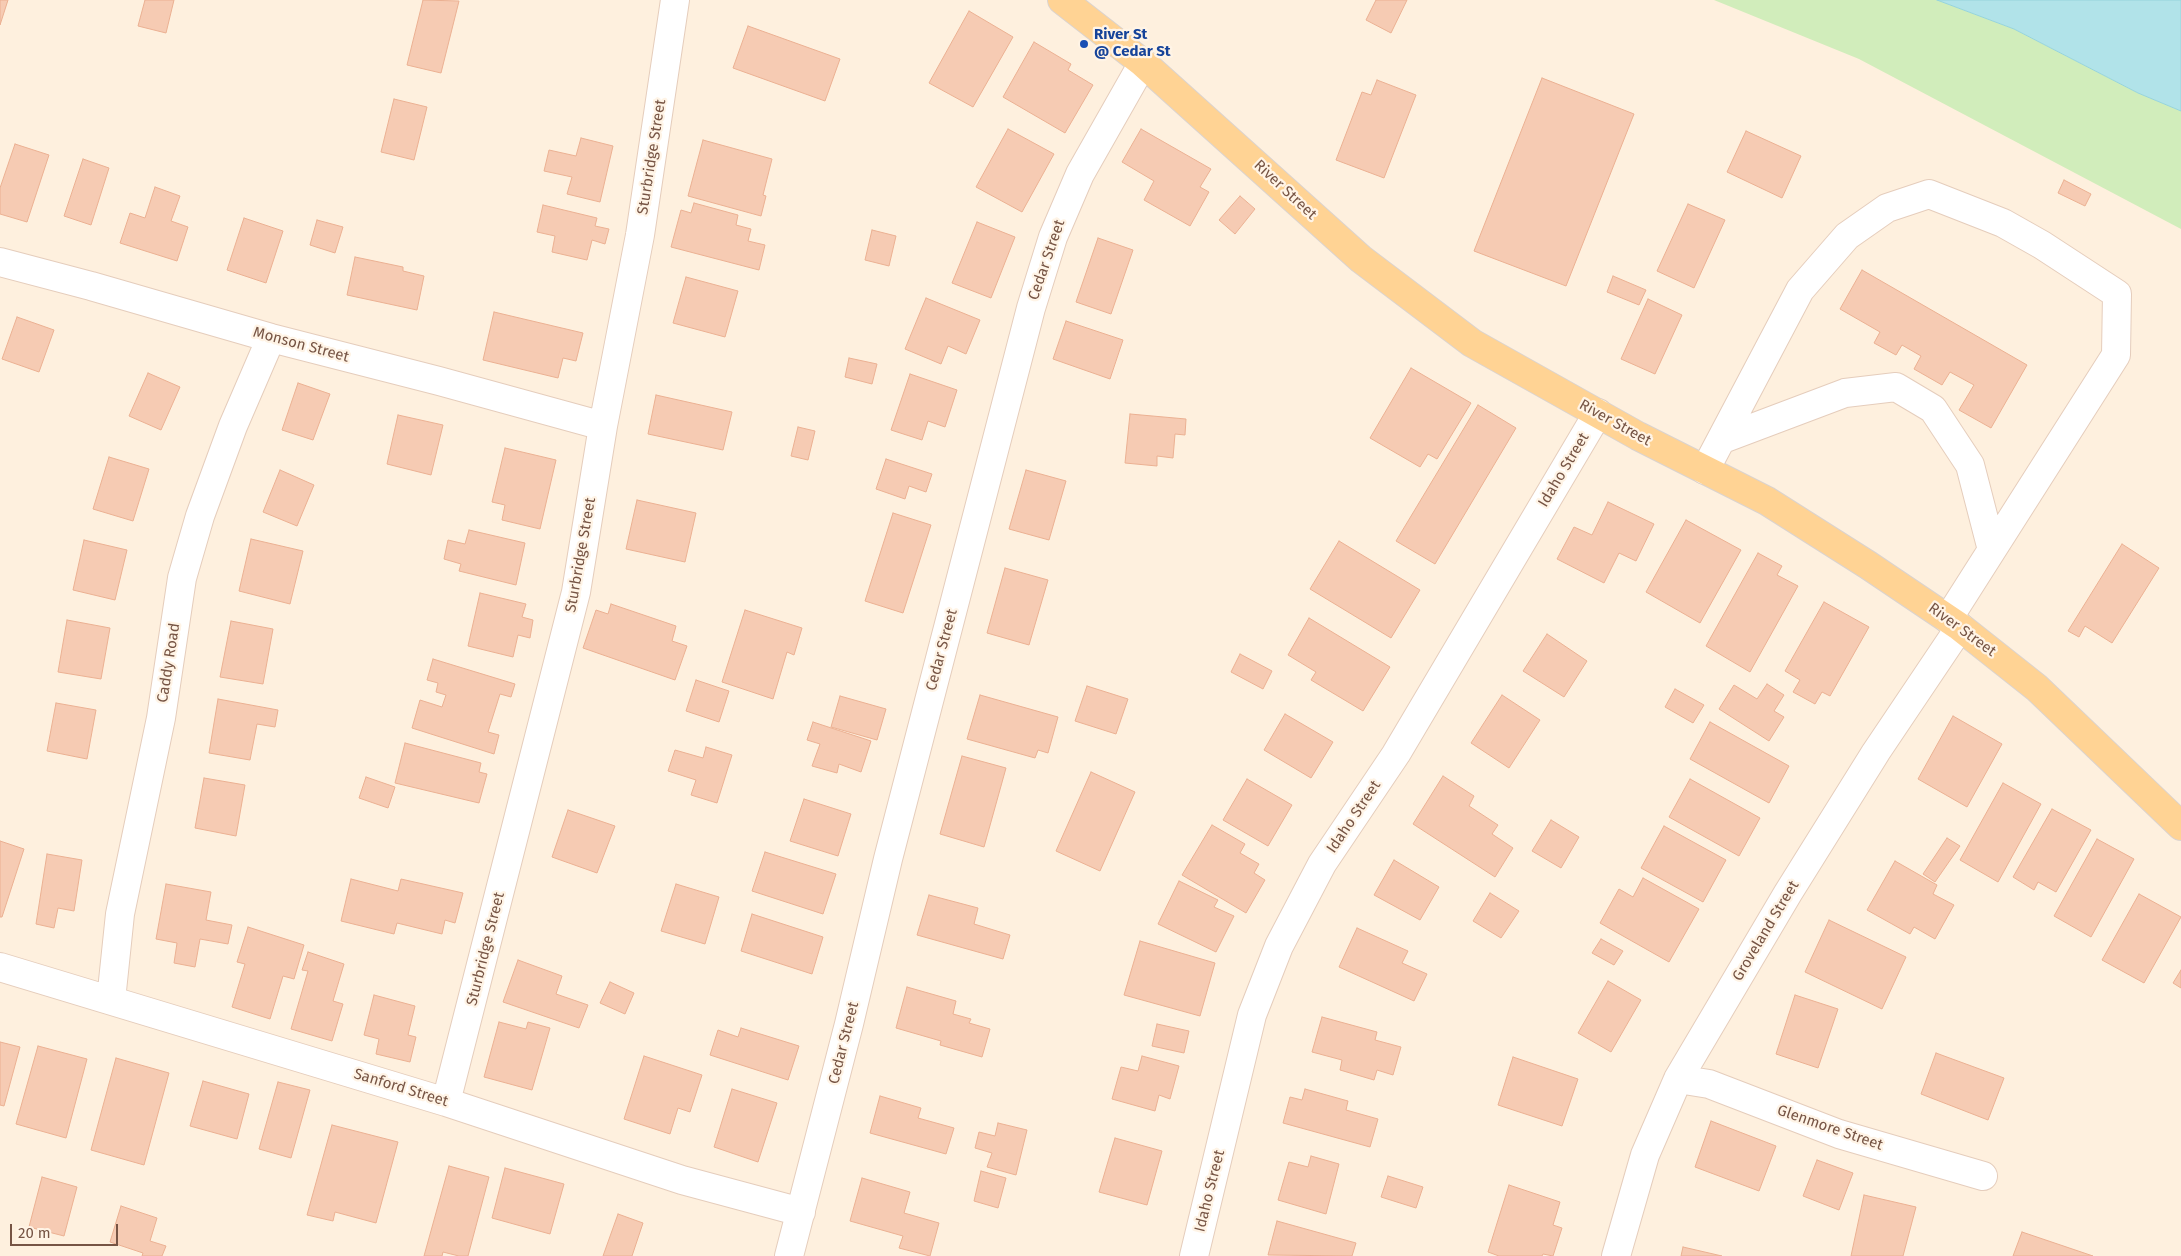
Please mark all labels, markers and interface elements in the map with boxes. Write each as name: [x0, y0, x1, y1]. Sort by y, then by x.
place label: River St @ Cedar St: [1094, 26, 1171, 61]
marker: River St @ Cedar St: [1078, 38, 1090, 50]
street label: Sturbridge Street: [634, 98, 670, 216]
street label: River Street: [1250, 156, 1320, 224]
street label: Cedar Street: [1025, 217, 1069, 303]
street label: Monson Street: [251, 324, 351, 366]
street label: River Street: [1576, 396, 1654, 450]
street label: Idaho Street: [1535, 429, 1593, 511]
street label: Sturbridge Street: [562, 496, 600, 614]
street label: River Street: [1925, 599, 1999, 661]
street label: Cedar Street: [922, 607, 962, 693]
street label: Caddy Road: [154, 622, 184, 704]
street label: Idaho Street: [1323, 777, 1385, 857]
street label: Groveland Street: [1729, 878, 1803, 984]
street label: Sturbridge Street: [463, 890, 509, 1008]
street label: Cedar Street: [825, 1000, 863, 1086]
street label: Sanford Street: [352, 1065, 450, 1111]
street label: Glenmore Street: [1775, 1101, 1885, 1155]
street label: Idaho Street: [1191, 1148, 1229, 1234]
scale bar: [12, 1214, 120, 1246]
text: 20 m: [18, 1224, 51, 1242]

